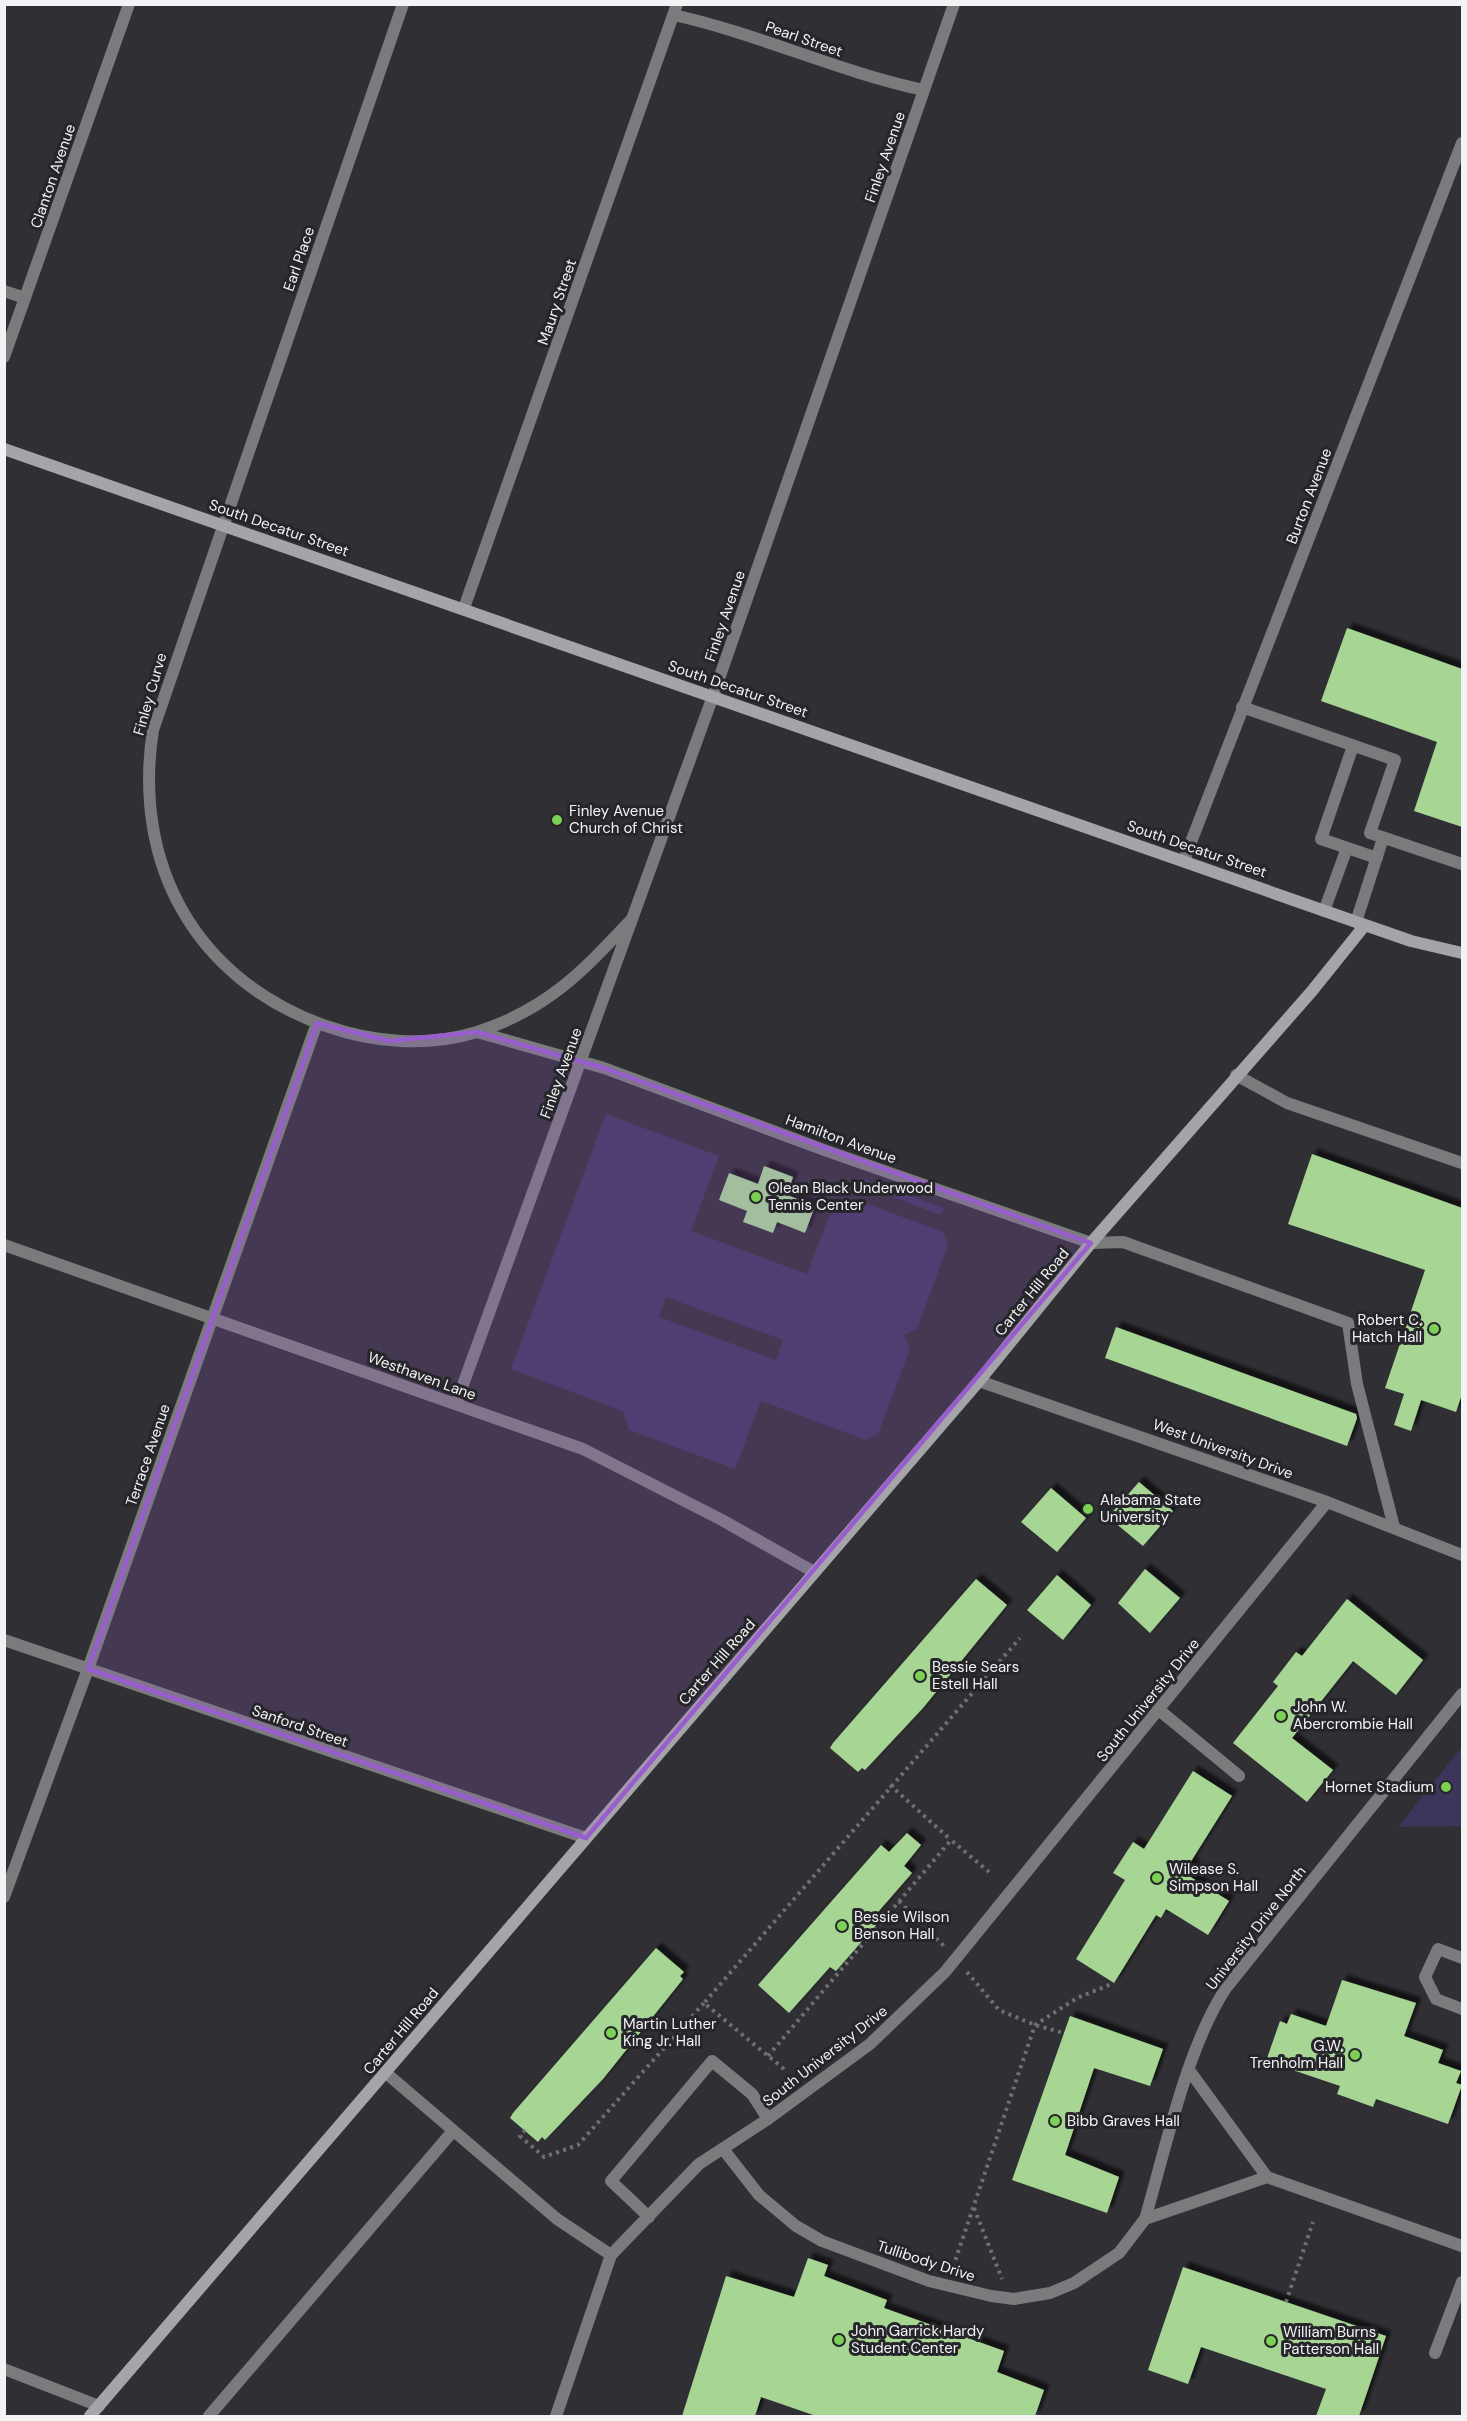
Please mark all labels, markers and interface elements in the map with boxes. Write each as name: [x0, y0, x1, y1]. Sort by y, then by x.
street label: Pearl Street: [763, 16, 845, 62]
street label: Finley Avenue: [860, 109, 910, 205]
street label: Clanton Avenue: [26, 121, 80, 231]
street label: Earl Place: [279, 224, 319, 294]
street label: Maury Street: [533, 256, 581, 348]
street label: Burton Avenue: [1282, 445, 1336, 547]
street label: South Decatur Street: [206, 495, 352, 561]
street label: Finley Avenue: [700, 568, 750, 664]
street label: Finley Curve: [129, 650, 171, 738]
street label: South Decatur Street: [665, 656, 811, 722]
place label: Finley Avenue Church of Christ: [569, 801, 683, 838]
marker: Finley Avenue Church of Christ: [550, 813, 564, 827]
street label: South Decatur Street: [1124, 816, 1270, 882]
street label: Finley Avenue: [535, 1025, 587, 1121]
street label: Hamilton Avenue: [783, 1110, 899, 1168]
place label: Olean Black Underwood Tennis Center: [768, 1178, 933, 1215]
marker: Olean Black Underwood Tennis Center: [749, 1190, 763, 1204]
street label: Carter Hill Road: [990, 1244, 1074, 1340]
place label: Robert C. Hatch Hall: [1352, 1310, 1422, 1347]
marker: Robert C. Hatch Hall: [1427, 1322, 1441, 1336]
street label: Westhaven Lane: [365, 1347, 479, 1405]
street label: Terrace Avenue: [121, 1401, 175, 1509]
street label: West University Drive: [1150, 1414, 1296, 1484]
place label: Alabama State University: [1100, 1490, 1201, 1527]
marker: Alabama State University: [1081, 1502, 1095, 1516]
street label: Carter Hill Road: [674, 1615, 760, 1709]
street label: South University Drive: [1092, 1634, 1204, 1766]
place label: Bessie Sears Estell Hall: [932, 1657, 1019, 1694]
marker: Bessie Sears Estell Hall: [913, 1669, 927, 1683]
place label: John W. Abercrombie Hall: [1293, 1697, 1413, 1734]
street label: Sanford Street: [249, 1700, 351, 1752]
marker: John W. Abercrombie Hall: [1274, 1709, 1288, 1723]
place label: Hornet Stadium: [1325, 1777, 1434, 1797]
marker: Hornet Stadium: [1439, 1780, 1453, 1794]
place label: Wilease S. Simpson Hall: [1169, 1859, 1258, 1896]
street label: University Drive North: [1201, 1862, 1311, 1994]
marker: Wilease S. Simpson Hall: [1150, 1871, 1164, 1885]
place label: Bessie Wilson Benson Hall: [854, 1907, 949, 1944]
marker: Bessie Wilson Benson Hall: [835, 1919, 849, 1933]
street label: Carter Hill Road: [359, 1983, 443, 2079]
street label: South University Drive: [758, 2001, 892, 2111]
place label: Martin Luther King Jr. Hall: [623, 2014, 717, 2051]
marker: Martin Luther King Jr. Hall: [604, 2026, 618, 2040]
place label: G.W. Trenholm Hall: [1250, 2036, 1343, 2073]
marker: G.W. Trenholm Hall: [1348, 2048, 1362, 2062]
place label: Bibb Graves Hall: [1067, 2111, 1180, 2131]
marker: Bibb Graves Hall: [1048, 2114, 1062, 2128]
street label: Tullibody Drive: [874, 2236, 978, 2286]
place label: John Garrick Hardy Student Center: [851, 2321, 985, 2358]
place label: William Burns Patterson Hall: [1283, 2322, 1379, 2359]
marker: John Garrick Hardy Student Center: [832, 2333, 846, 2347]
marker: William Burns Patterson Hall: [1264, 2334, 1278, 2348]

